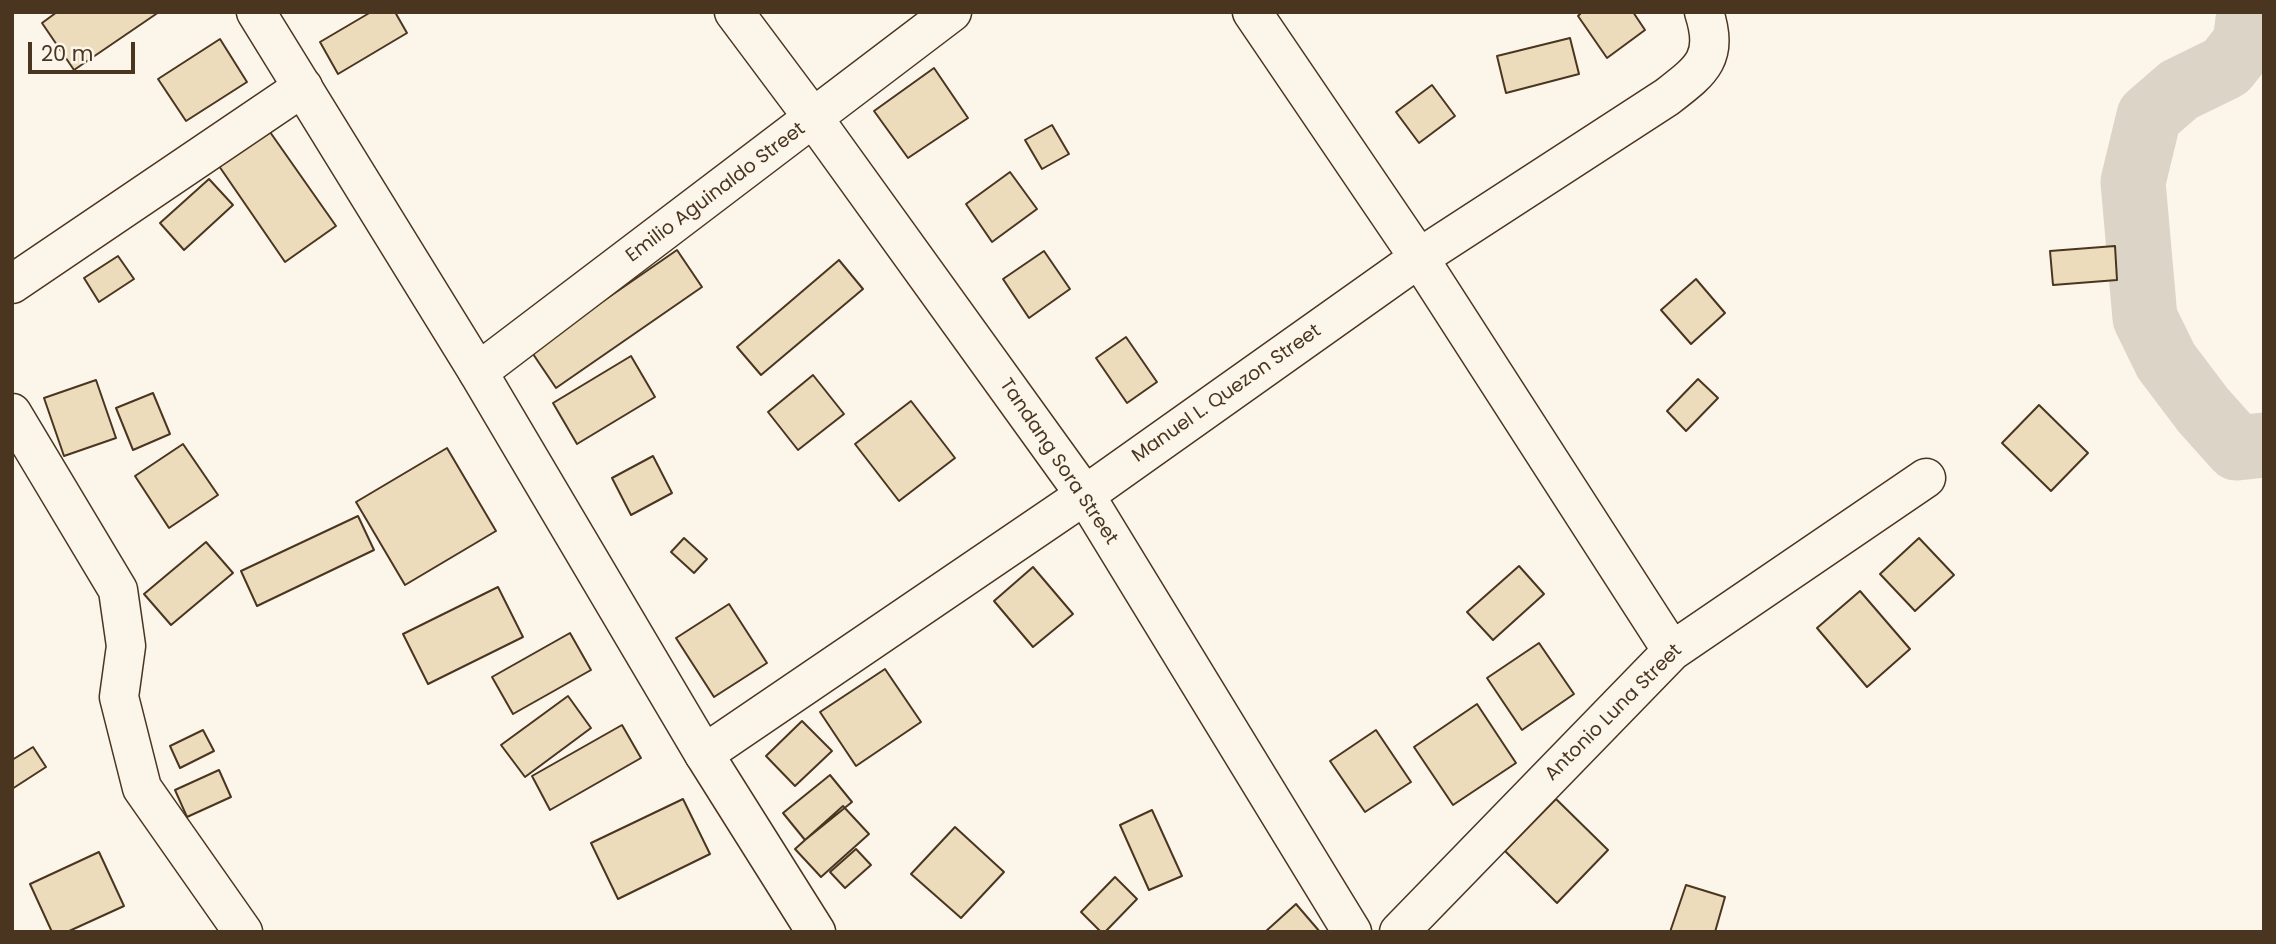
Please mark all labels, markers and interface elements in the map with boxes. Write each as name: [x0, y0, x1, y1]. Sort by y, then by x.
scale bar: [32, 28, 138, 72]
text: 20 m: [41, 39, 94, 68]
street label: Emilio Aguinaldo Street: [622, 118, 810, 268]
street label: Manuel L. Quezon Street: [1128, 320, 1326, 468]
street label: Tandang Sora Street: [994, 375, 1122, 549]
street label: Antonio Luna Street: [1541, 640, 1687, 786]

